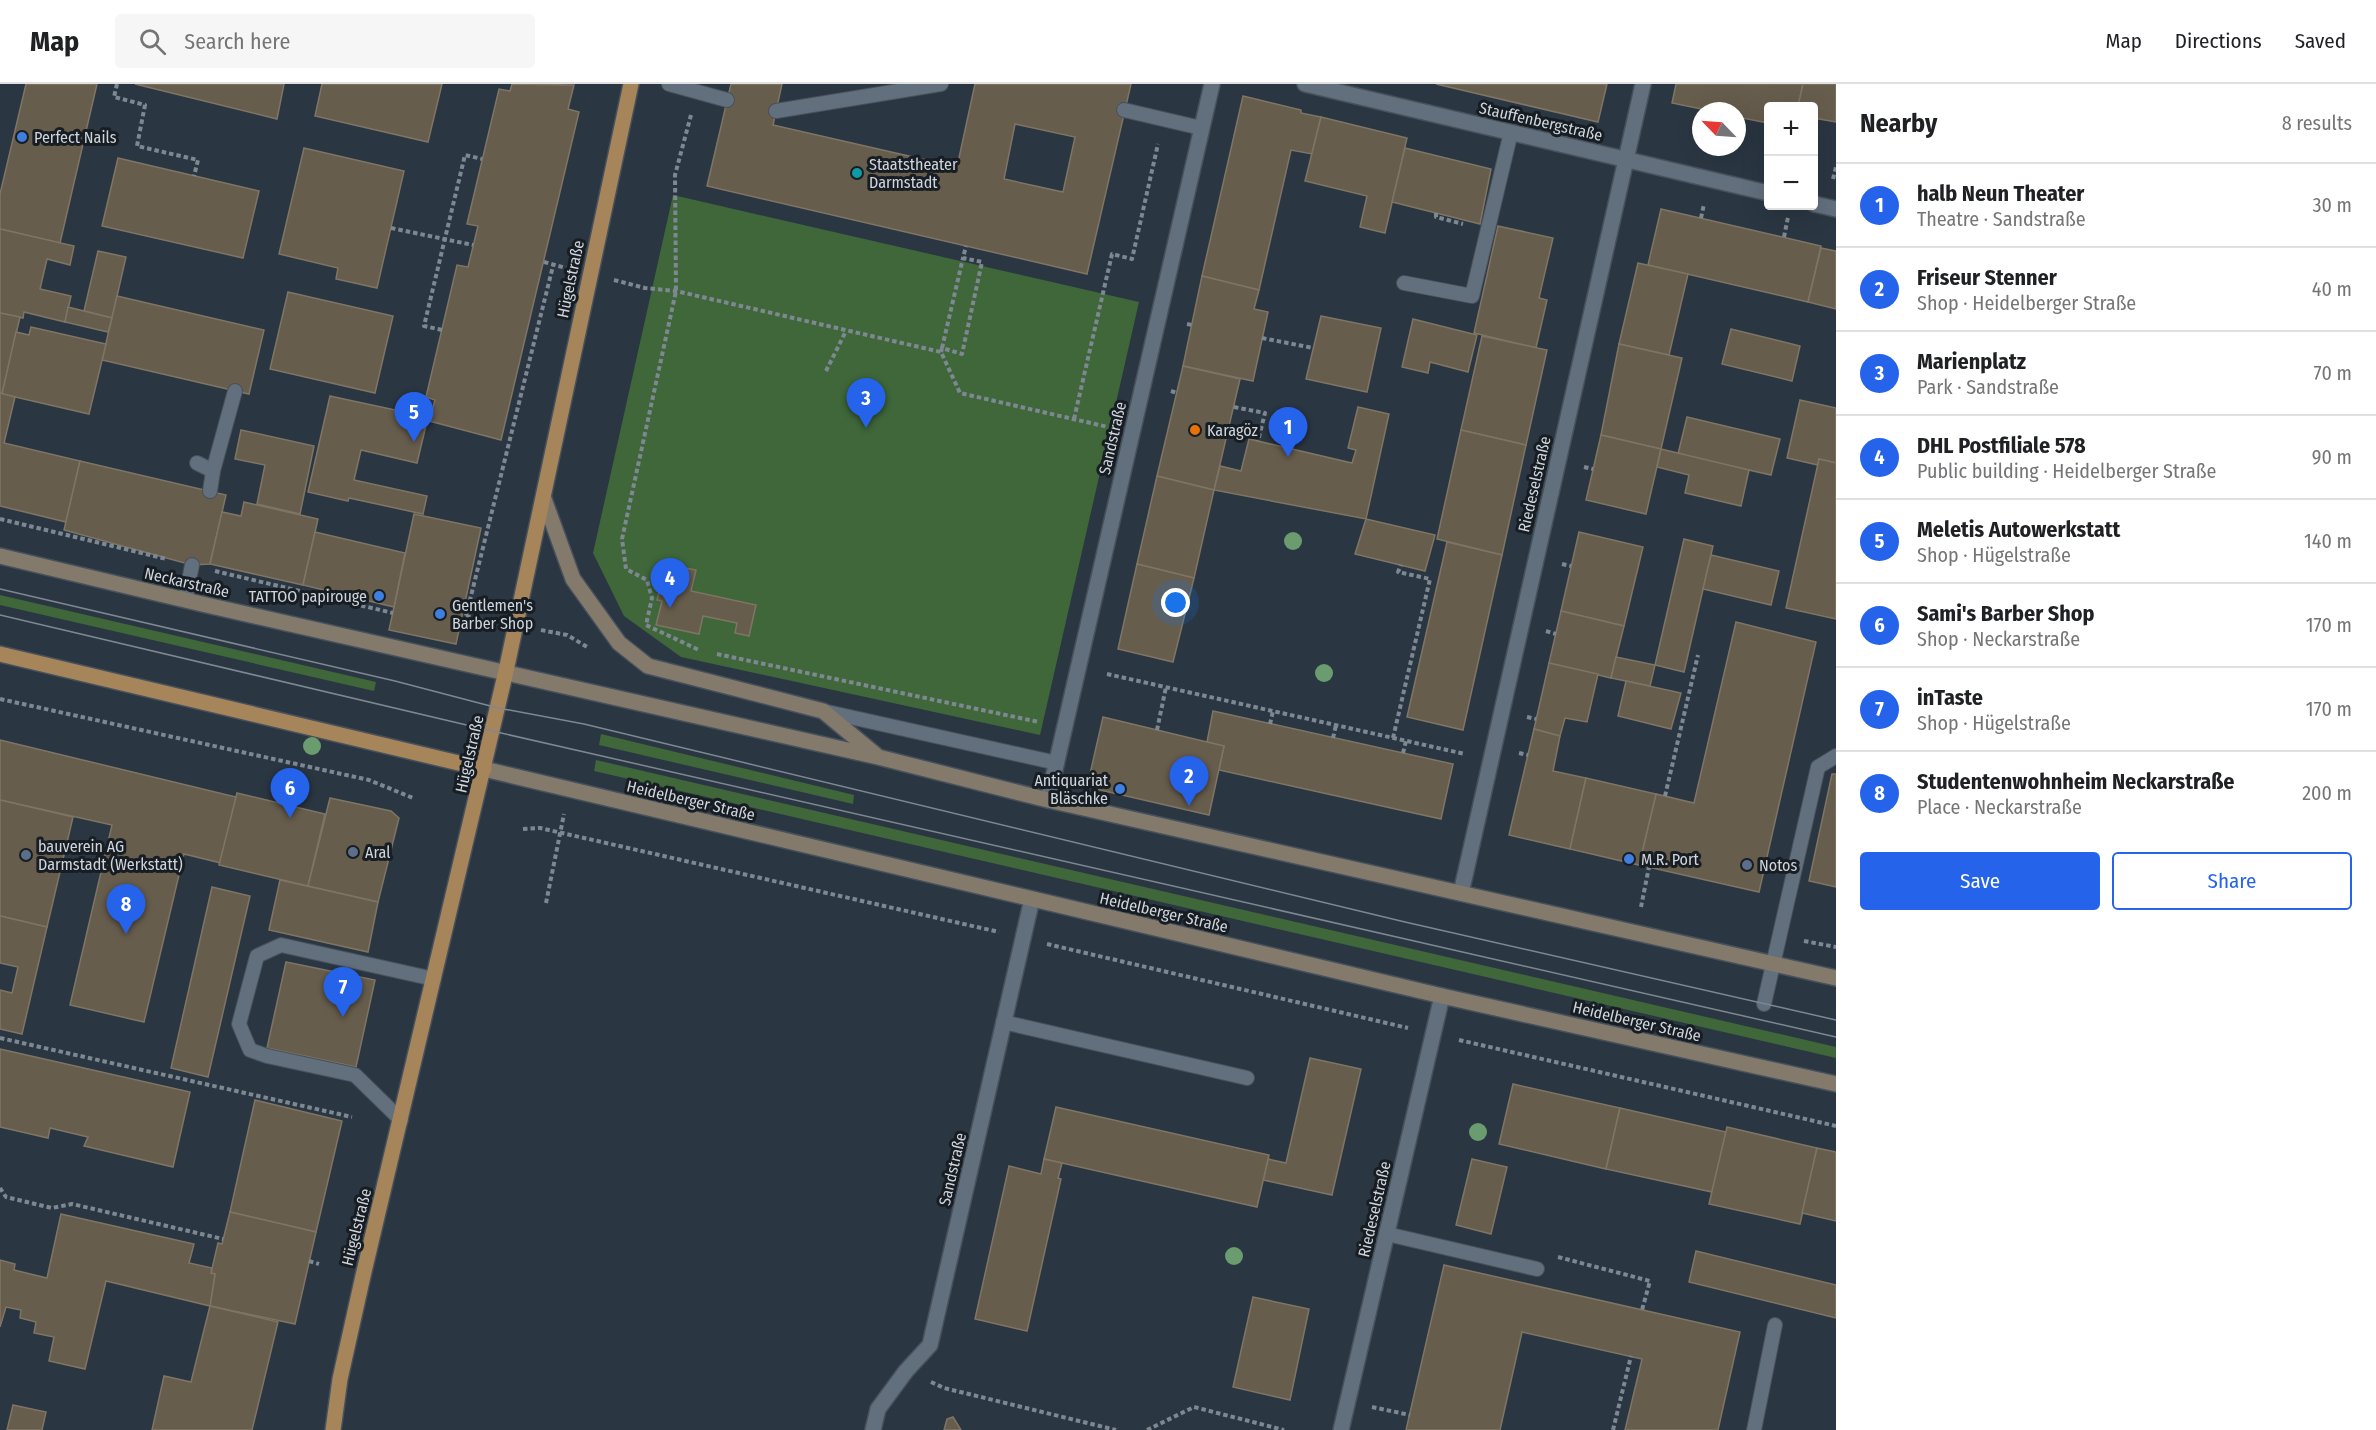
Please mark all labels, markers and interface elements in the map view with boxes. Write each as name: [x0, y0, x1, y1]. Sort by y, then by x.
search box: [115, 14, 535, 68]
text: Map: [30, 25, 79, 58]
icon: search: [136, 25, 169, 58]
text: Search here: [184, 28, 290, 55]
text: Map: [2105, 28, 2142, 54]
text: Directions: [2175, 28, 2262, 54]
text: Saved: [2295, 28, 2346, 54]
street label: Stauffenbergstraße: [1477, 98, 1604, 145]
north arrow: [1692, 102, 1746, 156]
map controls: [1764, 102, 1818, 210]
button: +: [1764, 102, 1818, 156]
text: Nearby: [1860, 108, 1937, 139]
text: 8 results: [2282, 111, 2352, 135]
place label: Perfect Nails: [34, 128, 117, 147]
marker: Perfect Nails: [15, 130, 29, 144]
place label: Staatstheater Darmstadt: [869, 155, 958, 192]
button: −: [1764, 156, 1818, 210]
marker: Staatstheater Darmstadt: [850, 166, 864, 180]
text: halb Neun Theater: [1917, 180, 2084, 207]
text: 1: [1875, 193, 1884, 217]
text: 30 m: [2312, 193, 2352, 217]
text: Theatre · Sandstraße: [1917, 207, 2086, 231]
street label: Hügelstraße: [553, 238, 588, 320]
text: Friseur Stenner: [1917, 264, 2057, 291]
text: 2: [1875, 277, 1884, 301]
text: 40 m: [2312, 277, 2352, 301]
text: Shop · Heidelberger Straße: [1917, 291, 2136, 315]
text: Marienplatz: [1917, 348, 2026, 375]
text: 3: [1875, 361, 1884, 385]
text: 70 m: [2314, 361, 2352, 385]
text: Park · Sandstraße: [1917, 375, 2059, 399]
pin: 3: [846, 378, 886, 428]
pin: 5: [394, 392, 434, 442]
street label: Sandstraße: [1095, 400, 1130, 476]
pin: 1: [1268, 408, 1308, 457]
place label: Karagöz: [1207, 421, 1258, 440]
marker: Karagöz: [1188, 423, 1202, 437]
text: DHL Postfiliale 578: [1917, 432, 2086, 459]
street label: Riedeselstraße: [1514, 434, 1555, 534]
text: 4: [1874, 445, 1885, 469]
text: 90 m: [2312, 445, 2352, 469]
text: Public building · Heidelberger Straße: [1917, 459, 2216, 483]
text: Meletis Autowerkstatt: [1917, 516, 2120, 543]
text: 5: [1875, 529, 1884, 553]
text: 140 m: [2304, 529, 2352, 553]
text: Shop · Hügelstraße: [1917, 543, 2071, 567]
pin: 4: [650, 558, 690, 608]
street label: Neckarstraße: [143, 564, 231, 601]
place label: TATTOO papirouge: [249, 587, 367, 606]
your location: [1161, 588, 1190, 617]
marker: TATTOO papirouge: [372, 589, 386, 603]
place label: Gentlemen's Barber Shop: [452, 596, 533, 633]
text: Sami's Barber Shop: [1917, 600, 2094, 627]
marker: Gentlemen's Barber Shop: [433, 607, 447, 621]
text: 6: [1874, 613, 1885, 637]
text: 170 m: [2306, 613, 2352, 637]
text: Shop · Neckarstraße: [1917, 627, 2080, 651]
text: inTaste: [1917, 684, 1983, 711]
text: 7: [1875, 697, 1884, 721]
text: 170 m: [2306, 697, 2352, 721]
text: Shop · Hügelstraße: [1917, 711, 2071, 735]
street label: Hügelstraße: [451, 713, 488, 795]
pin: 2: [1170, 756, 1208, 806]
pin: 6: [270, 768, 310, 818]
text: Studentenwohnheim Neckarstraße: [1917, 768, 2235, 795]
place label: Antiquariat Bläschke: [1034, 771, 1109, 808]
street label: Heidelberger Straße: [625, 776, 757, 825]
text: 8: [1874, 781, 1885, 805]
text: 200 m: [2302, 781, 2352, 805]
marker: Antiquariat Bläschke: [1113, 782, 1127, 796]
text: Place · Neckarstraße: [1917, 795, 2082, 819]
place label: bauverein AG Darmstadt (Werkstatt): [38, 837, 183, 874]
place label: Aral: [365, 843, 390, 862]
marker: Aral: [346, 845, 360, 859]
marker: bauverein AG Darmstadt (Werkstatt): [19, 848, 33, 862]
place label: M.R. Port: [1641, 850, 1700, 869]
marker: M.R. Port: [1622, 852, 1636, 866]
button: Save: [1860, 852, 2100, 910]
button: Share: [2112, 852, 2352, 910]
place label: Notos: [1759, 856, 1798, 875]
marker: Notos: [1740, 858, 1754, 872]
pin: 8: [106, 884, 146, 934]
street label: Heidelberger Straße: [1098, 888, 1230, 937]
pin: 7: [324, 968, 362, 1017]
street label: Heidelberger Straße: [1571, 997, 1703, 1046]
street label: Sandstraße: [935, 1131, 970, 1207]
street label: Riedeselstraße: [1354, 1159, 1395, 1259]
street label: Hügelstraße: [338, 1186, 375, 1268]

